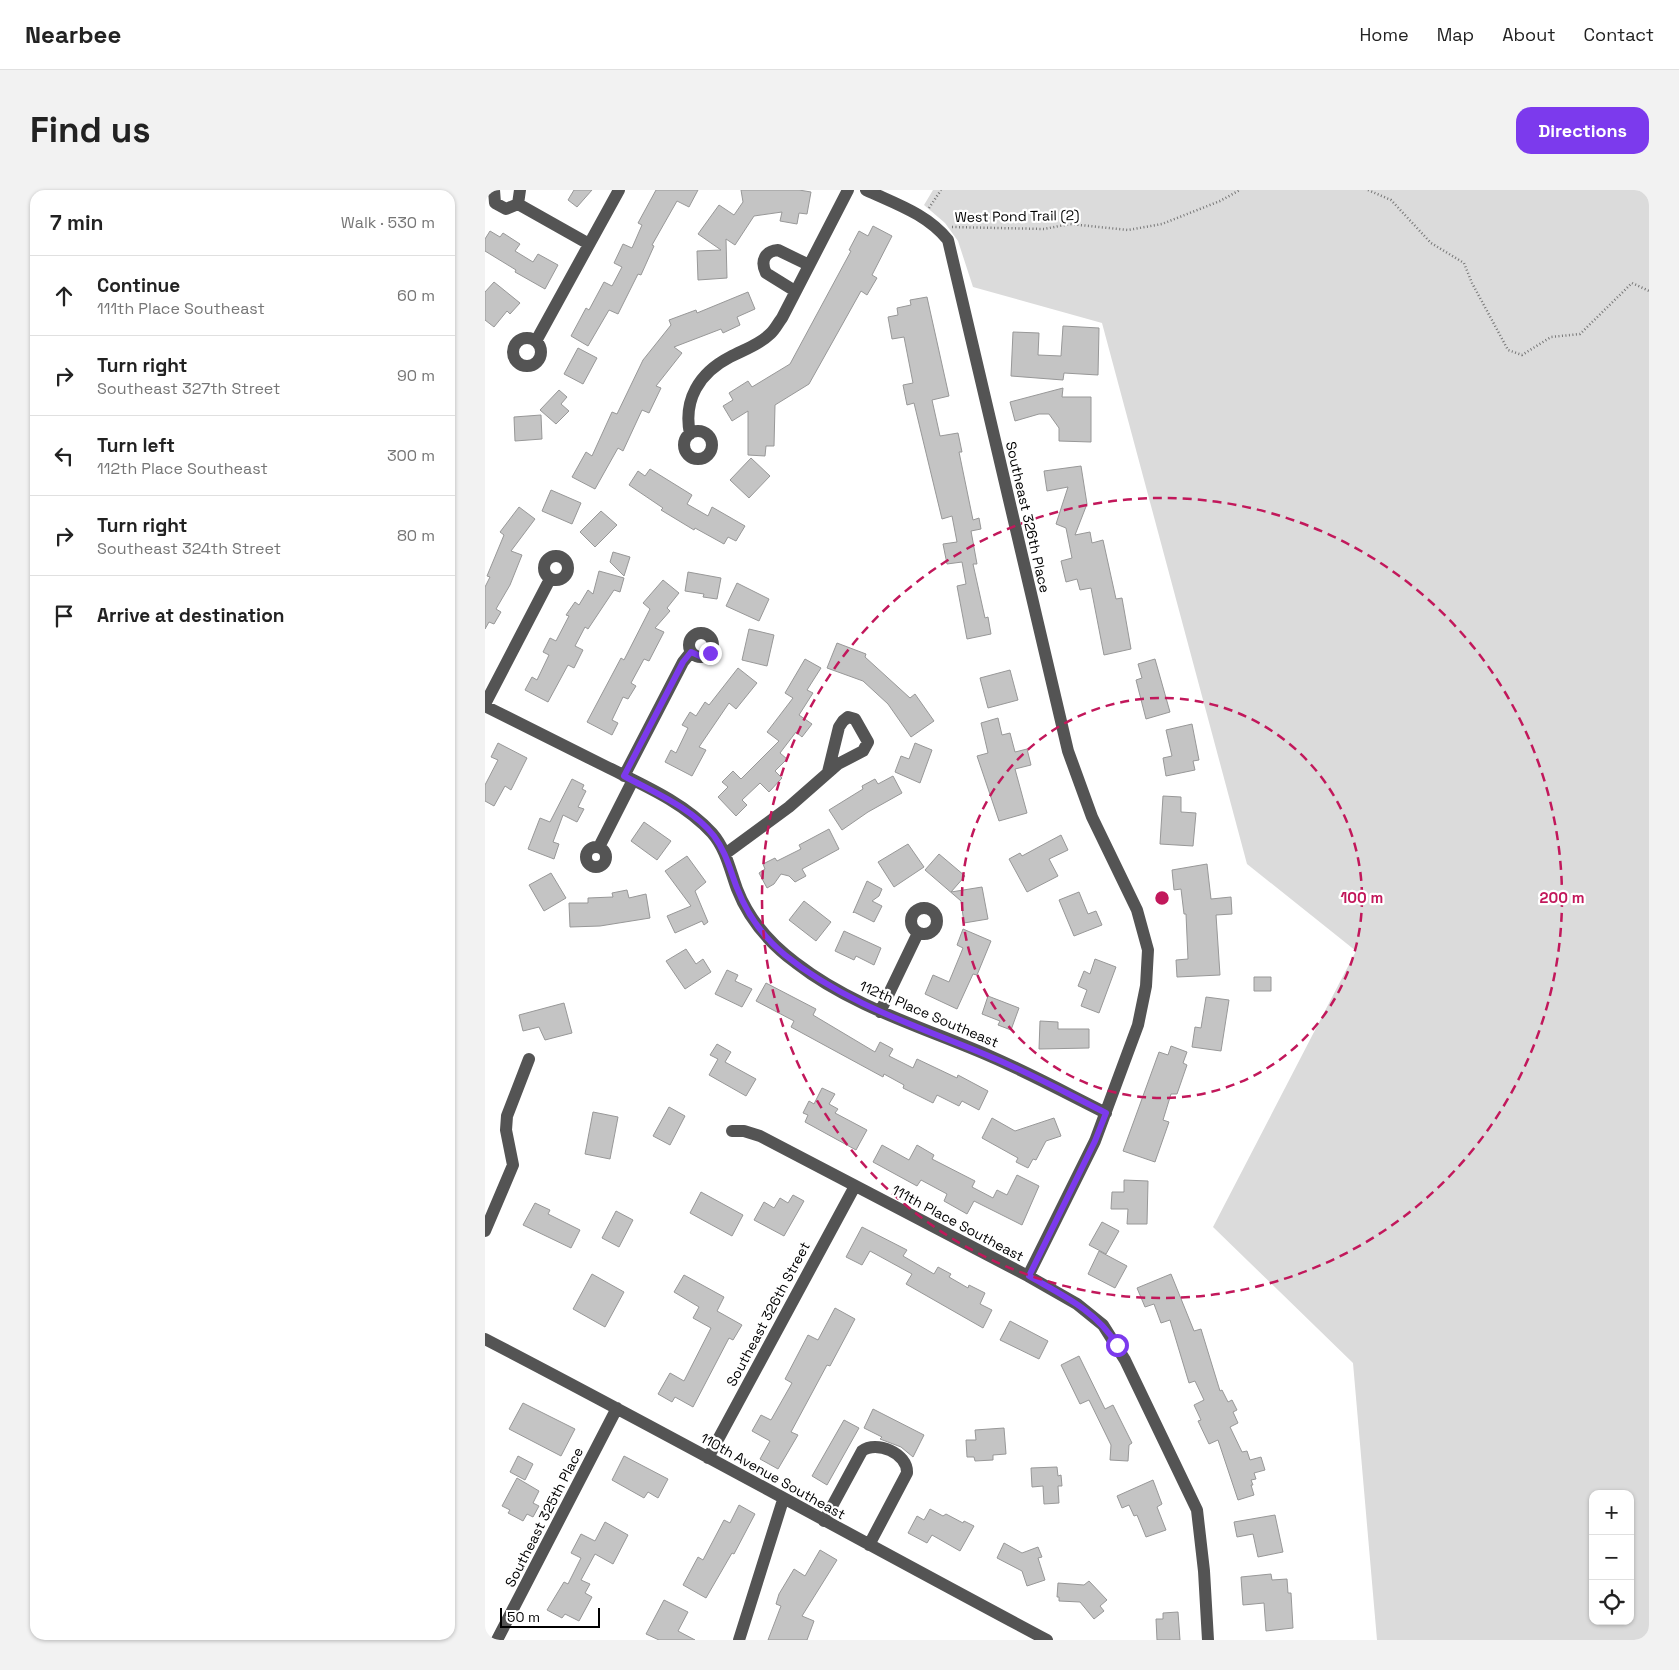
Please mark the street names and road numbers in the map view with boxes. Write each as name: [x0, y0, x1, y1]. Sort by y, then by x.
street label: West Pond Trail (2): [954, 206, 1080, 226]
street label: Southeast 326th Place: [1002, 440, 1054, 594]
street label: 112th Place Southeast: [857, 977, 1001, 1051]
street label: 111th Place Southeast: [889, 1181, 1027, 1265]
street label: Southeast 326th Street: [722, 1239, 814, 1389]
street label: 110th Avenue Southeast: [697, 1429, 849, 1523]
street label: Southeast 325th Place: [501, 1444, 587, 1590]

